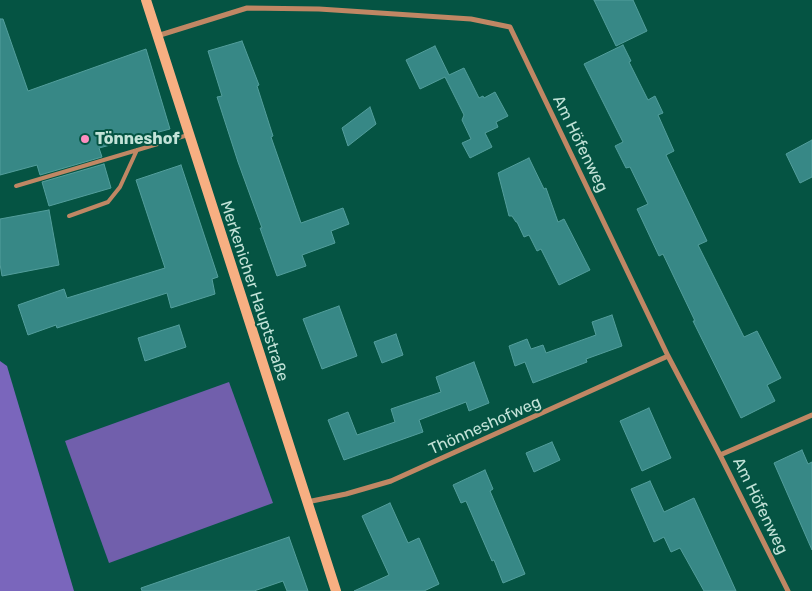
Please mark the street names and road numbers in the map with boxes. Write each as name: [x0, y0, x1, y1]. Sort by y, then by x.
street label: Am Höfenweg: [548, 93, 612, 195]
street label: Merkenicher Hauptstraße: [216, 198, 292, 384]
street label: Thönneshofweg: [426, 393, 544, 459]
street label: Am Höfenweg: [728, 455, 792, 557]

